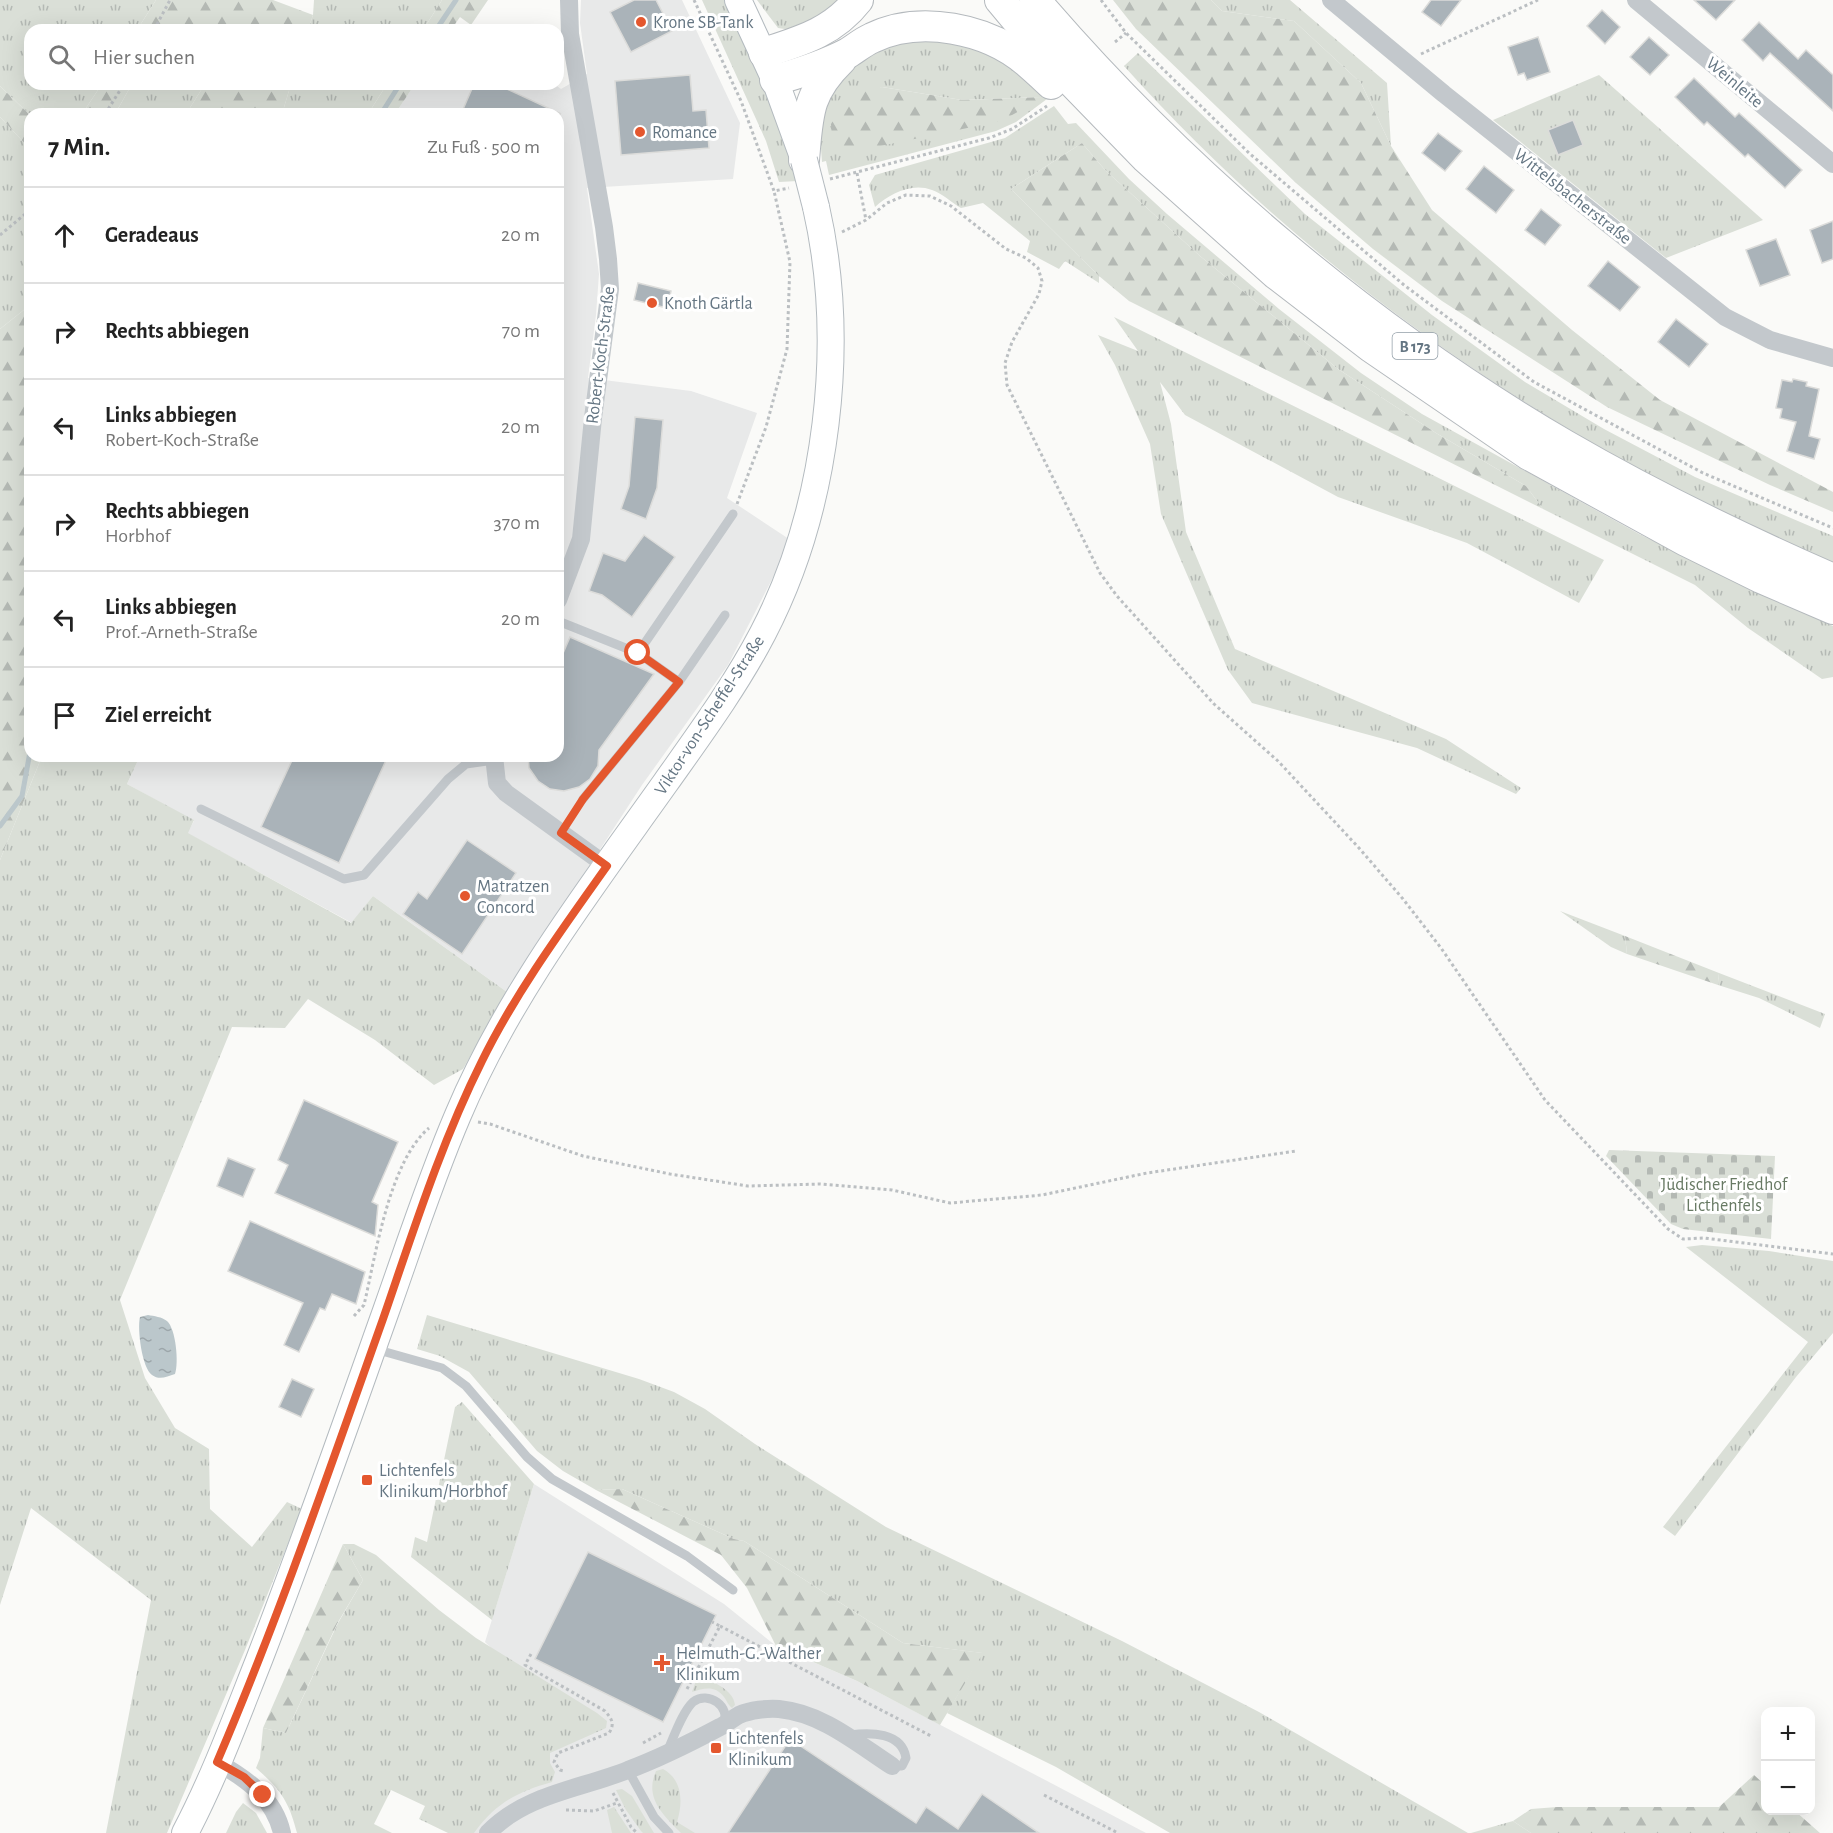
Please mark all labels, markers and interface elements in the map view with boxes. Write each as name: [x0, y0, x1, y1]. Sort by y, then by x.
place label: Krone SB-Tank: [653, 14, 754, 32]
marker: Krone SB-Tank: [634, 15, 648, 29]
search box: [24, 24, 564, 90]
icon: search: [45, 41, 78, 74]
text: Hier suchen: [93, 46, 195, 68]
street label: Weinleite: [1702, 54, 1766, 112]
place label: Romance: [652, 124, 717, 142]
marker: Romance: [633, 125, 647, 139]
text: 7 Min.: [48, 134, 110, 160]
text: Zu Fuß · 500 m: [427, 137, 540, 157]
street label: Wittelsbacherstraße: [1510, 145, 1635, 248]
icon: ahead: [48, 219, 81, 252]
text: Geradeaus: [105, 224, 199, 246]
text: 20 m: [501, 225, 540, 245]
street label: Robert-Koch-Straße: [584, 285, 618, 425]
place label: Knoth Gärtla: [664, 295, 753, 313]
marker: Knoth Gärtla: [645, 296, 659, 310]
icon: right: [48, 315, 81, 348]
text: Rechts abbiegen: [105, 320, 249, 342]
text: 70 m: [502, 321, 540, 341]
road number: B 173: [1392, 333, 1438, 359]
text: Links abbiegen: [105, 404, 237, 426]
icon: left: [48, 411, 81, 444]
text: 20 m: [501, 417, 540, 437]
text: Robert-Koch-Straße: [105, 430, 259, 450]
text: Rechts abbiegen: [105, 500, 249, 522]
icon: right: [48, 507, 81, 540]
text: 370 m: [494, 513, 540, 533]
text: Horbhof: [105, 526, 171, 546]
text: Links abbiegen: [105, 596, 237, 618]
icon: left: [48, 603, 81, 636]
text: 20 m: [501, 609, 540, 629]
text: Prof.-Arneth-Straße: [105, 622, 258, 642]
street label: Viktor-von-Scheffel-Straße: [652, 633, 768, 798]
route start: [624, 639, 650, 665]
icon: arrive: [48, 699, 81, 732]
text: Ziel erreicht: [105, 704, 212, 726]
place label: Matratzen Concord: [477, 878, 550, 917]
marker: Matratzen Concord: [458, 889, 472, 903]
park label: Jüdischer Friedhof Licthenfels: [1661, 1176, 1789, 1215]
place label: Lichtenfels Klinikum/Horbhof: [379, 1462, 509, 1501]
marker: Lichtenfels Klinikum/Horbhof: [360, 1473, 374, 1487]
place label: Helmuth-G.-Walther Klinikum: [676, 1645, 821, 1684]
marker: Helmuth-G.-Walther Klinikum: [653, 1654, 671, 1672]
map controls: [1761, 1707, 1815, 1815]
button: +: [1761, 1707, 1815, 1761]
place label: Lichtenfels Klinikum: [728, 1730, 804, 1769]
marker: Lichtenfels Klinikum: [709, 1741, 723, 1755]
button: −: [1761, 1761, 1815, 1815]
route end: [249, 1781, 275, 1807]

